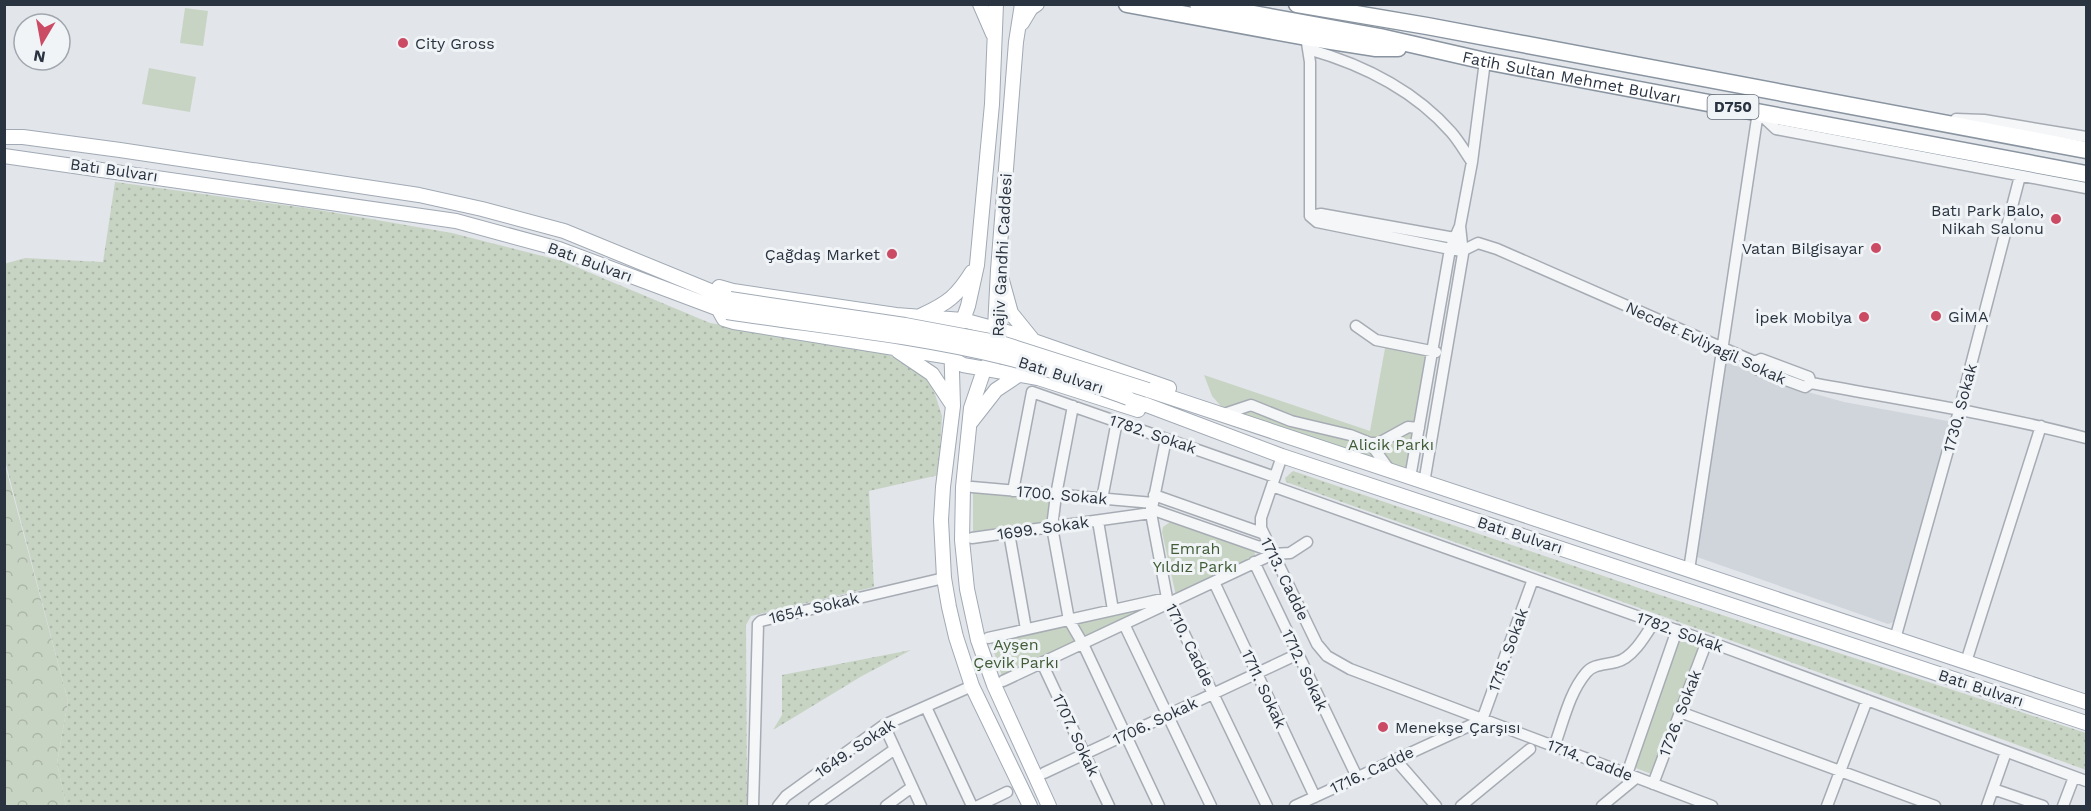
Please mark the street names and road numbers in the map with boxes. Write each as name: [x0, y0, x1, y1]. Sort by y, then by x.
street label: Fatih Sultan Mehmet Bulvarı: [1461, 47, 1683, 107]
road number: D750: [1708, 95, 1758, 119]
street label: Batı Bulvarı: [69, 154, 159, 186]
street label: Rajiv Gandhi Caddesi: [988, 173, 1016, 337]
street label: Batı Bulvarı: [545, 238, 635, 286]
street label: Necdet Evliyagil Sokak: [1623, 297, 1789, 389]
street label: Batı Bulvarı: [1016, 352, 1106, 398]
street label: 1730. Sokak: [1939, 362, 1981, 454]
street label: 1782. Sokak: [1107, 410, 1199, 458]
street label: 1700. Sokak: [1016, 482, 1108, 508]
street label: 1699. Sokak: [996, 512, 1090, 544]
street label: Batı Bulvarı: [1475, 512, 1565, 558]
street label: 1713. Cadde: [1257, 534, 1313, 624]
street label: 1654. Sokak: [767, 588, 861, 628]
street label: 1710. Cadde: [1162, 600, 1218, 690]
street label: 1715. Sokak: [1484, 606, 1532, 694]
street label: 1782. Sokak: [1634, 608, 1726, 656]
street label: 1712. Sokak: [1278, 626, 1332, 714]
street label: 1711. Sokak: [1238, 647, 1290, 731]
street label: Batı Bulvarı: [1936, 665, 2026, 711]
street label: 1726. Sokak: [1655, 667, 1705, 759]
street label: 1707. Sokak: [1049, 691, 1103, 779]
street label: 1706. Sokak: [1110, 693, 1200, 749]
street label: 1649. Sokak: [812, 714, 898, 782]
street label: 1714. Cadde: [1545, 735, 1635, 785]
street label: 1716. Cadde: [1327, 742, 1417, 798]

